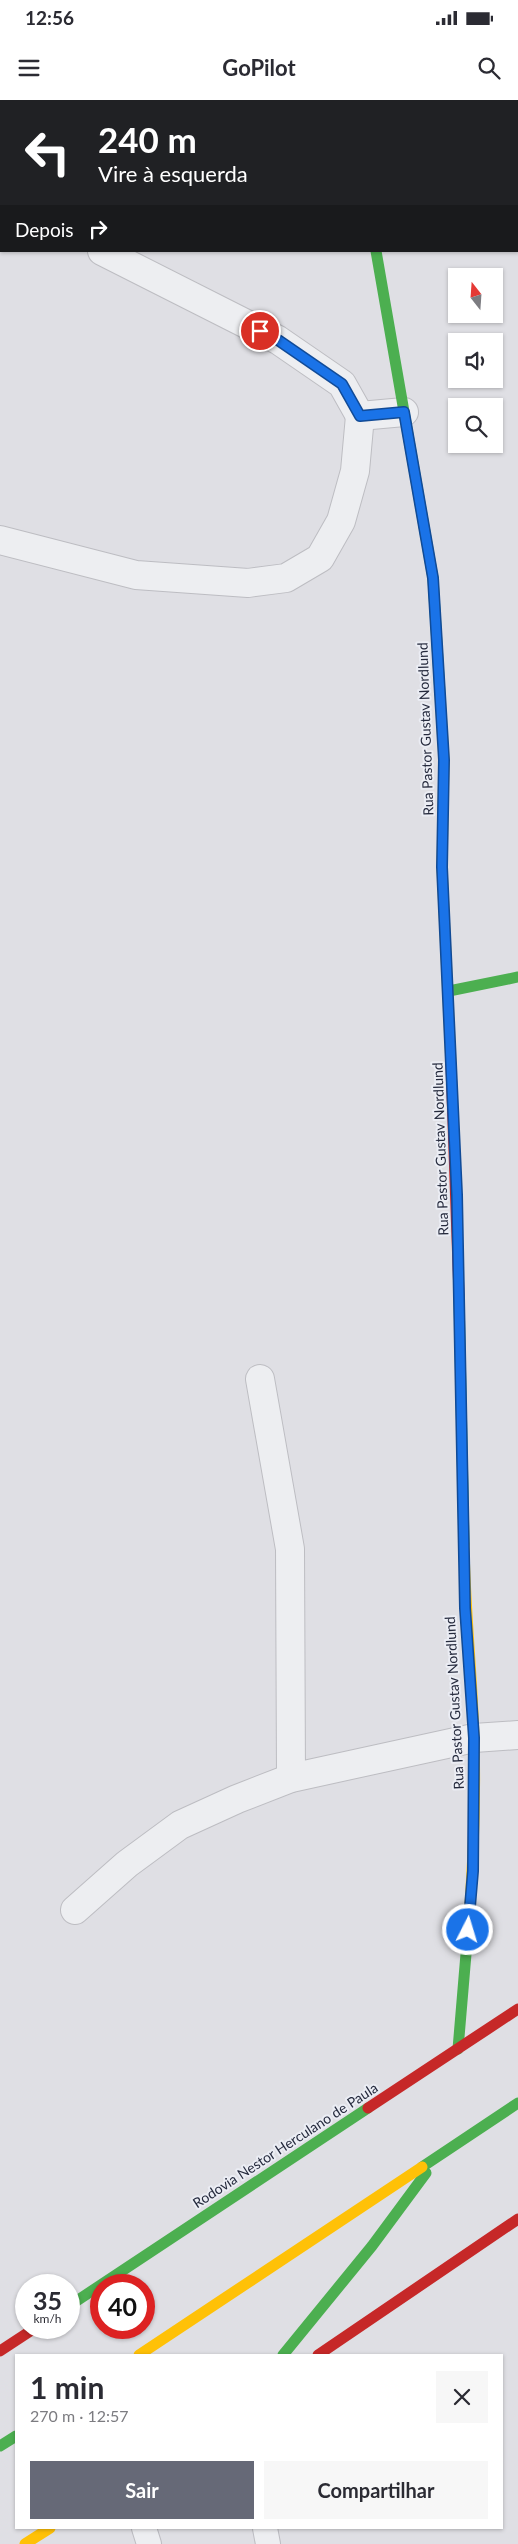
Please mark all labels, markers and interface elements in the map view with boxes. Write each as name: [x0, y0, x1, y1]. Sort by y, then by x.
text: 12:56: [25, 6, 74, 29]
icon: menu: [15, 54, 43, 82]
text: GoPilot: [222, 54, 296, 81]
icon: search: [475, 54, 503, 82]
text: 240 m: [98, 118, 197, 160]
icon: left: [15, 120, 80, 185]
text: Vire à esquerda: [98, 160, 248, 187]
icon: right: [84, 215, 112, 243]
text: Depois: [15, 218, 74, 241]
north arrow: [448, 268, 502, 322]
map controls: [448, 268, 503, 453]
pin: [239, 310, 281, 352]
icon: arrive: [246, 317, 274, 345]
button: sound: [448, 333, 503, 388]
button: search: [448, 398, 503, 453]
street label: Rua Pastor Gustav Nordlund: [413, 642, 437, 816]
street label: Rua Pastor Gustav Nordlund: [428, 1062, 452, 1236]
street label: Rua Pastor Gustav Nordlund: [441, 1616, 467, 1790]
position arrow: [441, 1903, 493, 1955]
street label: Rodovia Nestor Herculano de Paula: [189, 2079, 381, 2211]
speed limit sign: 40: [90, 2274, 155, 2339]
text: 35: [33, 2285, 62, 2315]
text: km/h: [33, 2311, 62, 2326]
text: 1 min: [30, 2369, 104, 2405]
button: close: [436, 2371, 488, 2423]
text: 270 m · 12:57: [30, 2406, 129, 2425]
button: Sair: [30, 2461, 254, 2519]
button: Compartilhar: [264, 2461, 488, 2519]

